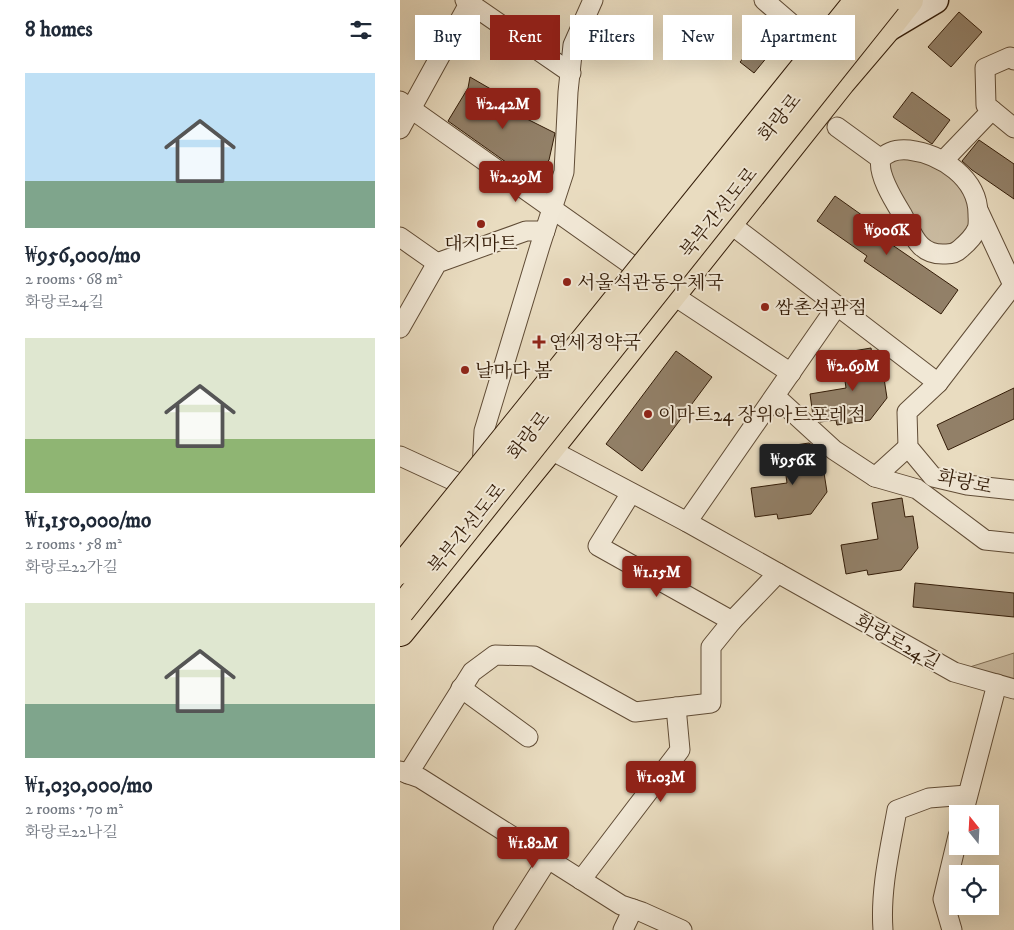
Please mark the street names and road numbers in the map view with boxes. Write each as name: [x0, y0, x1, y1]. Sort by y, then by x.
street label: 화랑로: [754, 89, 806, 147]
street label: 북부간선도로: [676, 163, 763, 263]
street label: 화랑로: [503, 407, 555, 465]
street label: 화랑로: [935, 465, 994, 499]
street label: 북부간선도로: [424, 479, 511, 579]
street label: 화랑로24길: [851, 610, 944, 675]

